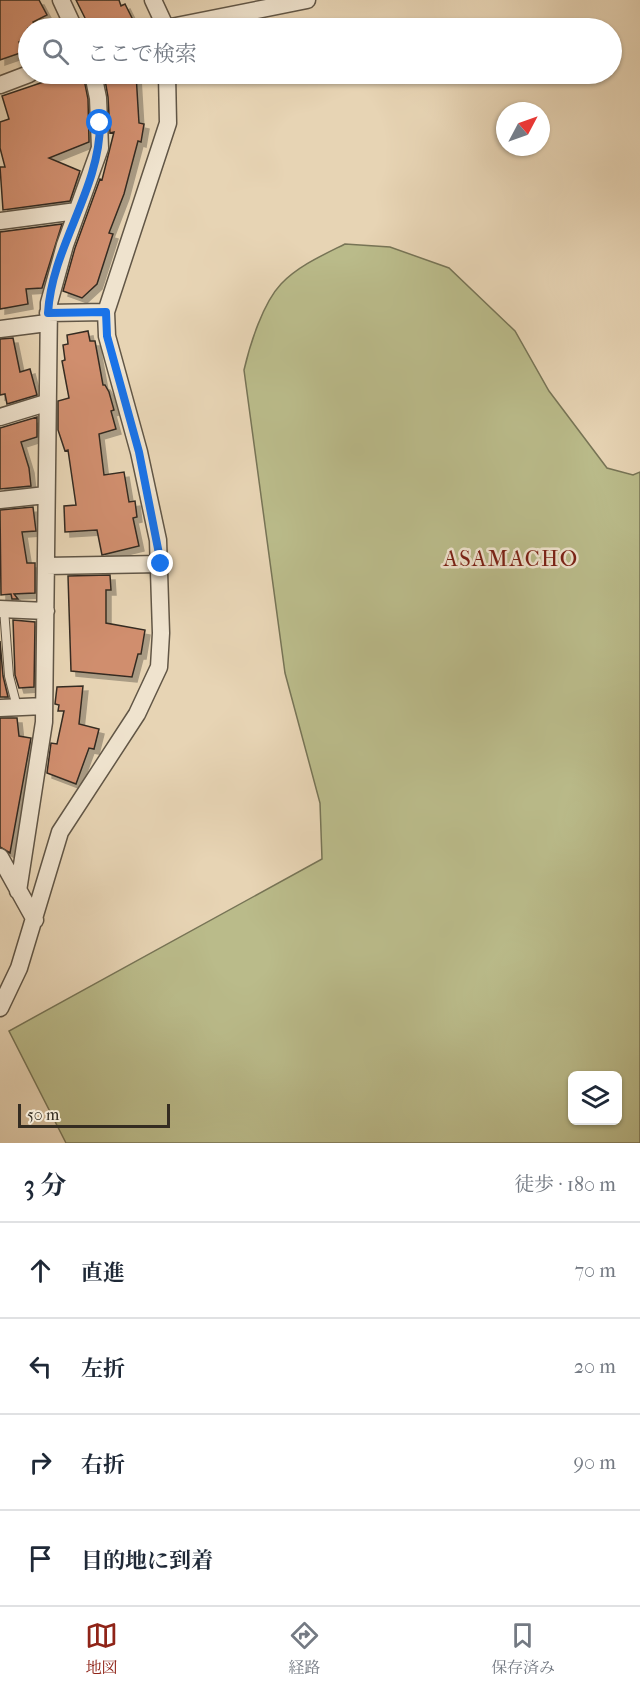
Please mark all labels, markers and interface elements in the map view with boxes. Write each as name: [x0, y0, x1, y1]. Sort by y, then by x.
search box: [18, 18, 622, 84]
icon: search: [39, 35, 72, 68]
text: ここで検索: [87, 41, 197, 67]
north arrow: [496, 102, 550, 156]
route start: [86, 109, 112, 135]
district label: ASAMACHO: [442, 546, 579, 572]
route end: [147, 550, 173, 576]
map controls: [568, 1071, 622, 1125]
button: layers: [568, 1071, 622, 1125]
scale bar: [18, 1101, 170, 1128]
text: 50 m: [27, 1105, 59, 1124]
text: 3 分: [24, 1170, 66, 1201]
text: 徒歩 · 180 m: [514, 1173, 616, 1196]
icon: ahead: [24, 1254, 57, 1287]
text: 70 m: [574, 1259, 616, 1282]
text: 直進: [81, 1260, 125, 1286]
icon: left: [24, 1350, 57, 1383]
text: 20 m: [574, 1355, 616, 1378]
text: 左折: [81, 1356, 125, 1382]
icon: right: [24, 1446, 57, 1479]
text: 90 m: [574, 1451, 616, 1474]
text: 右折: [81, 1452, 125, 1478]
icon: arrive: [24, 1542, 57, 1575]
text: 目的地に到着: [81, 1548, 213, 1574]
tab: 地図: [85, 1619, 118, 1678]
tab: 経路: [288, 1619, 321, 1678]
tab: 保存済み: [491, 1619, 555, 1678]

